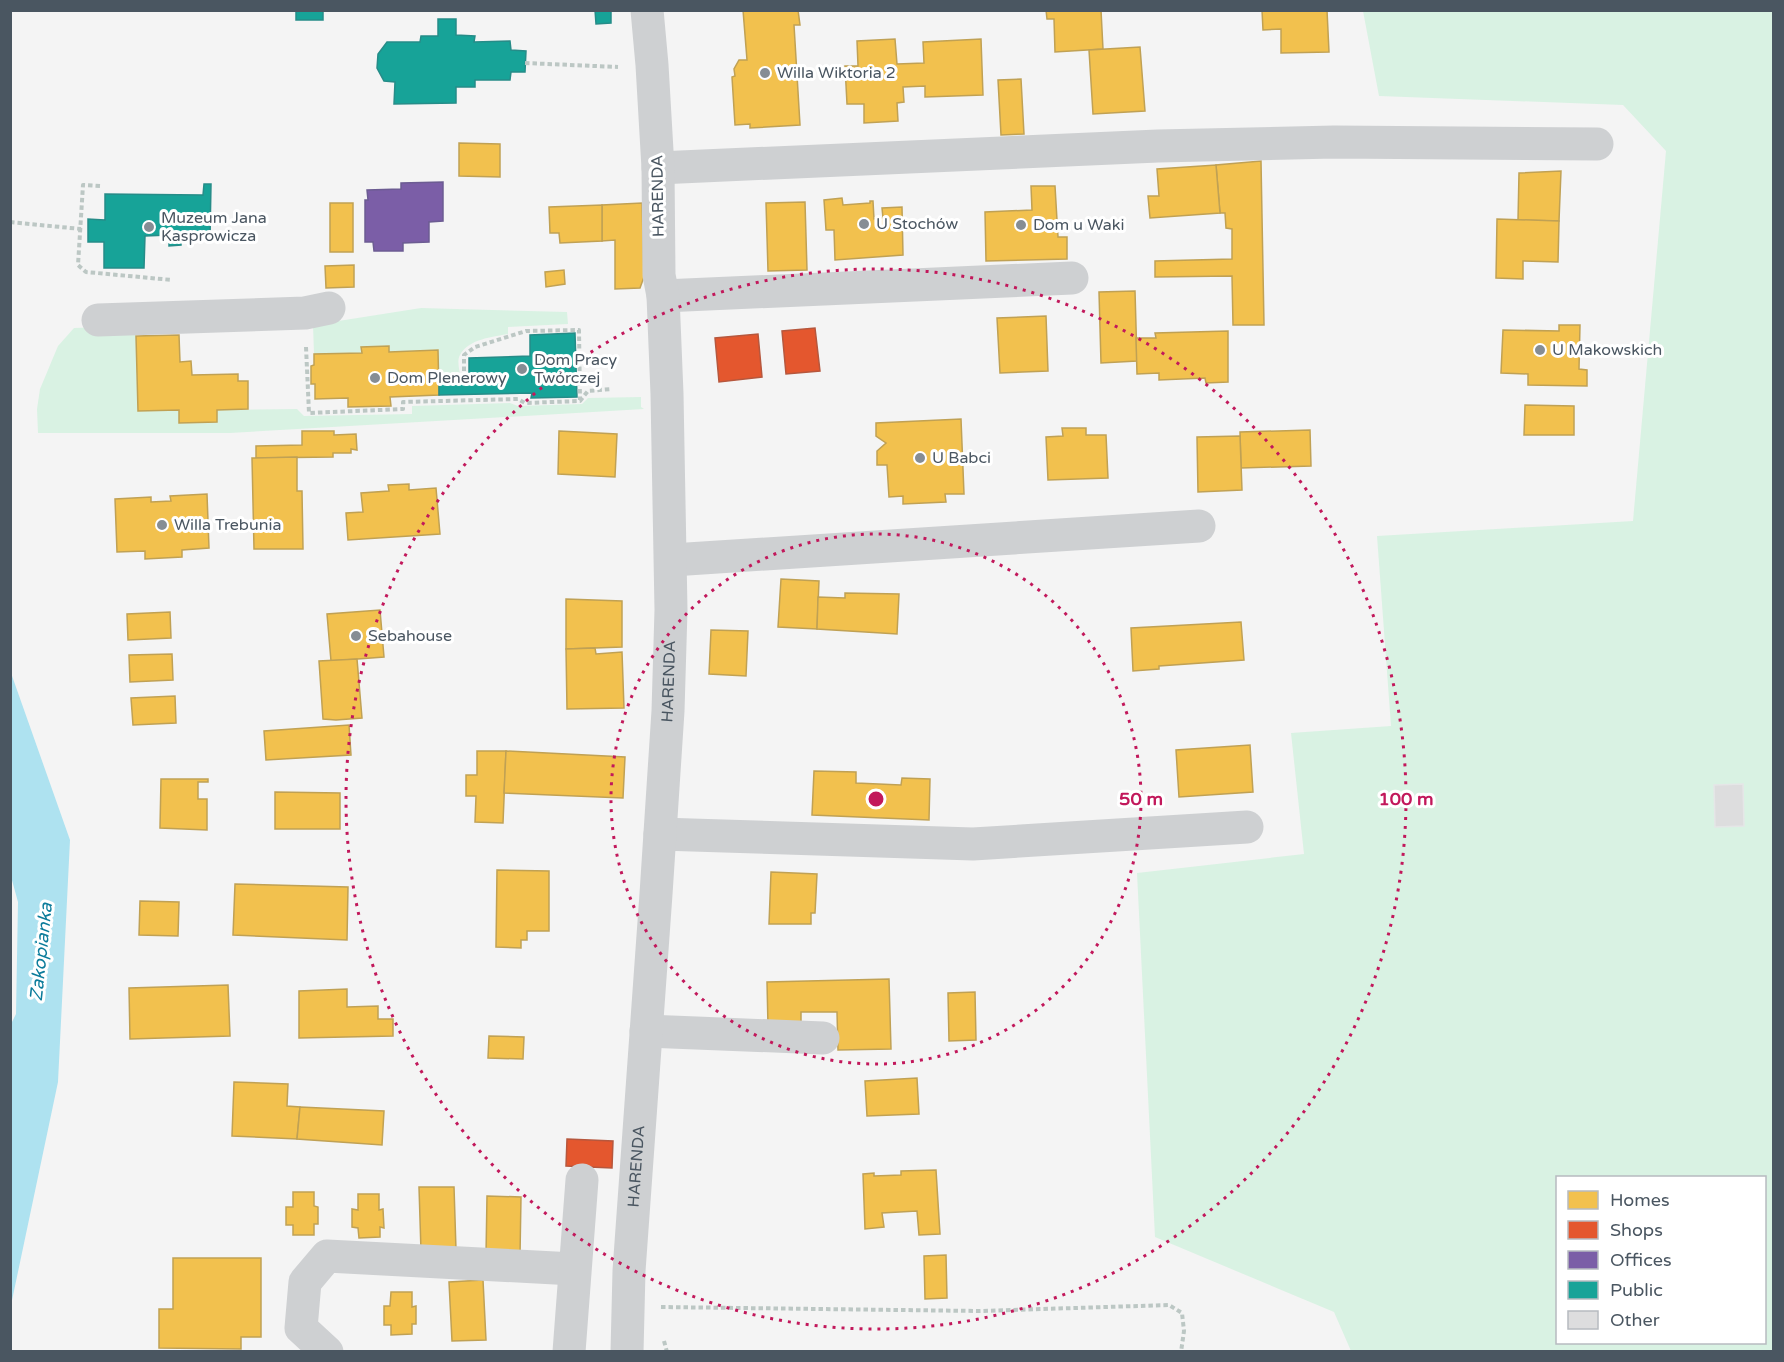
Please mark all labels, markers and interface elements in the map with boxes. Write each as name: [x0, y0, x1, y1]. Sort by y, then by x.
place label: Willa Wiktoria 2: [777, 63, 896, 83]
marker: Willa Wiktoria 2: [758, 66, 772, 80]
street label: HARENDA: [647, 155, 669, 237]
place label: Muzeum Jana Kasprowicza: [161, 208, 267, 246]
place label: U Stochów: [876, 214, 958, 234]
place label: Dom u Waki: [1033, 215, 1124, 235]
marker: U Stochów: [857, 217, 871, 231]
marker: Dom u Waki: [1014, 218, 1028, 232]
marker: Muzeum Jana Kasprowicza: [142, 220, 156, 234]
place label: U Makowskich: [1552, 340, 1662, 360]
marker: U Makowskich: [1533, 343, 1547, 357]
place label: Dom Pracy Twórczej: [534, 350, 618, 388]
marker: Dom Pracy Twórczej: [515, 362, 529, 376]
place label: Dom Plenerowy: [387, 368, 507, 388]
marker: Dom Plenerowy: [368, 371, 382, 385]
place label: U Babci: [932, 448, 991, 468]
marker: U Babci: [913, 451, 927, 465]
place label: Willa Trebunia: [174, 515, 281, 535]
marker: Willa Trebunia: [155, 518, 169, 532]
place label: Sebahouse: [368, 626, 452, 646]
marker: Sebahouse: [349, 629, 363, 643]
street label: HARENDA: [657, 640, 680, 723]
text: 50 m: [1119, 788, 1163, 810]
text: 100 m: [1378, 788, 1434, 810]
centre of rings: [866, 789, 886, 809]
water label: Zakopianka: [25, 901, 57, 1002]
street label: HARENDA: [624, 1125, 649, 1208]
legend: [1556, 1176, 1766, 1344]
text: Homes: [1610, 1189, 1670, 1211]
text: Shops: [1610, 1219, 1663, 1241]
text: Offices: [1610, 1249, 1672, 1271]
text: Public: [1610, 1279, 1663, 1301]
text: Other: [1610, 1309, 1660, 1331]

